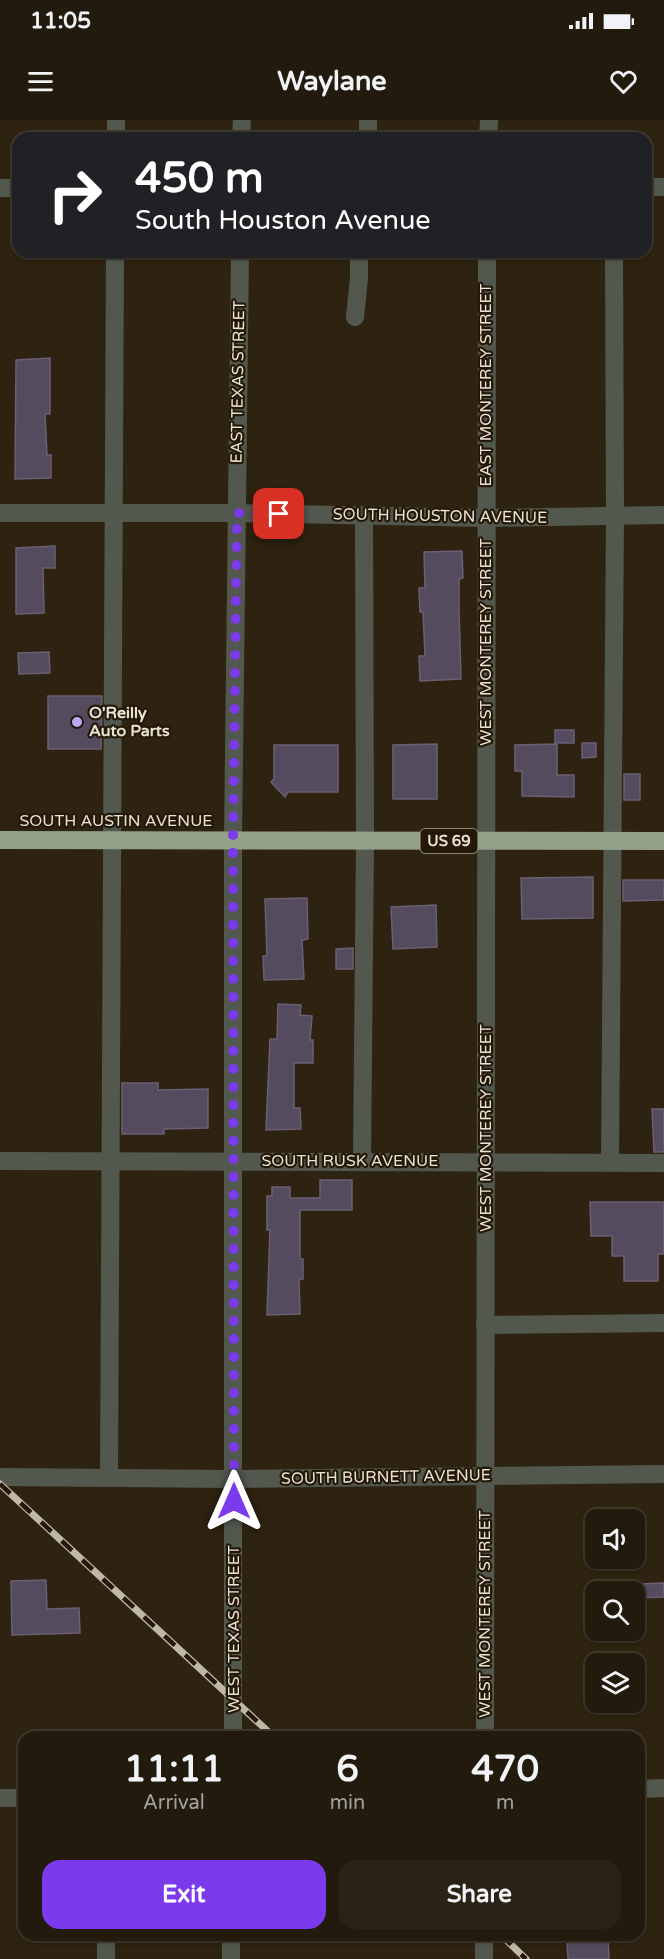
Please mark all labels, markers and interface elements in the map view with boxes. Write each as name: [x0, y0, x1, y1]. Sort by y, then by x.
text: 11:05: [30, 8, 91, 34]
icon: menu: [24, 65, 57, 98]
text: Waylane: [277, 65, 387, 98]
icon: heart: [607, 65, 640, 98]
text: 450 m: [135, 153, 264, 204]
icon: right: [36, 156, 114, 234]
text: South Houston Avenue: [135, 204, 431, 237]
street label: EAST MONTEREY STREET: [476, 283, 496, 487]
street label: EAST TEXAS STREET: [227, 300, 249, 464]
pin: [253, 488, 304, 539]
icon: arrive: [262, 497, 295, 530]
street label: SOUTH HOUSTON AVENUE: [333, 504, 547, 528]
street label: WEST MONTEREY STREET: [476, 538, 496, 746]
place label: O'Reilly Auto Parts: [89, 703, 170, 741]
marker: O'Reilly Auto Parts: [70, 715, 84, 729]
street label: SOUTH AUSTIN AVENUE: [19, 811, 213, 831]
road number: US 69: [420, 829, 478, 853]
street label: WEST MONTEREY STREET: [476, 1024, 496, 1232]
street label: SOUTH RUSK AVENUE: [262, 1151, 438, 1171]
street label: SOUTH BURNETT AVENUE: [281, 1465, 491, 1489]
position arrow: [202, 1469, 266, 1533]
map controls: [585, 1509, 645, 1713]
button: sound: [585, 1509, 645, 1569]
street label: WEST MONTEREY STREET: [475, 1510, 495, 1718]
street label: WEST TEXAS STREET: [224, 1545, 244, 1713]
button: search: [585, 1581, 645, 1641]
button: layers: [585, 1653, 645, 1713]
text: 11:11: [124, 1748, 224, 1791]
text: 6: [336, 1748, 359, 1791]
text: 470: [471, 1748, 539, 1791]
text: Arrival: [143, 1791, 205, 1815]
text: min: [330, 1791, 365, 1815]
text: m: [496, 1791, 514, 1815]
button: Exit: [42, 1860, 326, 1929]
button: Share: [338, 1860, 621, 1929]

